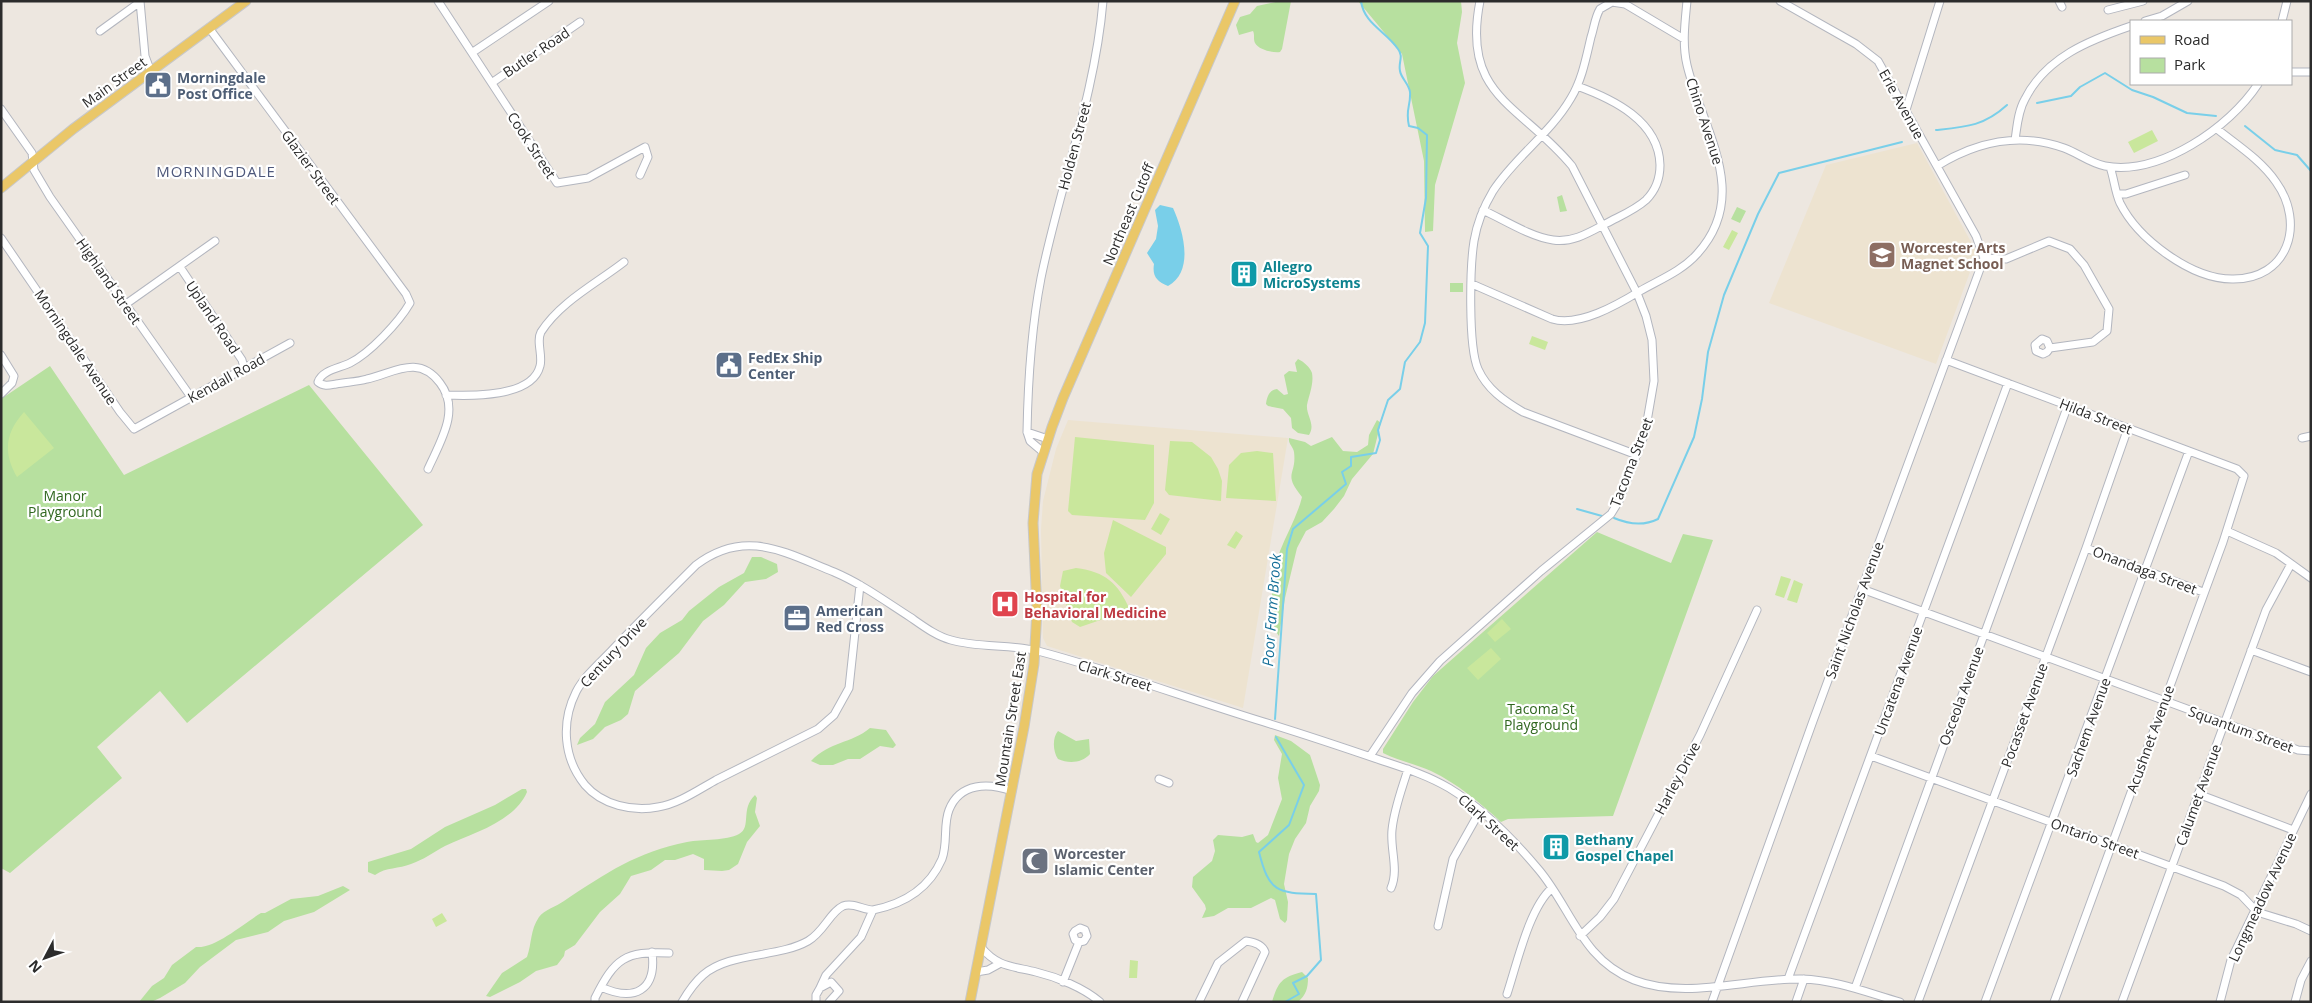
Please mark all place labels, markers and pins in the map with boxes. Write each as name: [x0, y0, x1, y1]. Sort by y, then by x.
place label: Morningdale Post Office: [177, 68, 266, 103]
public building icon: Morningdale Post Office: [143, 70, 173, 100]
place label: Worcester Arts Magnet School: [1901, 238, 2005, 273]
school or university icon: Worcester Arts Magnet School: [1867, 240, 1897, 270]
place label: Allegro MicroSystems: [1263, 257, 1360, 292]
building icon: Allegro MicroSystems: [1229, 259, 1259, 289]
place label: FedEx Ship Center: [748, 348, 823, 383]
public building icon: FedEx Ship Center: [714, 350, 744, 380]
place label: Hospital for Behavioral Medicine: [1024, 587, 1167, 622]
hospital icon: Hospital for Behavioral Medicine: [990, 589, 1020, 619]
place label: American Red Cross: [816, 601, 884, 636]
office icon: American Red Cross: [782, 603, 812, 633]
place label: Bethany Gospel Chapel: [1575, 830, 1674, 865]
building icon: Bethany Gospel Chapel: [1541, 832, 1571, 862]
place label: Worcester Islamic Center: [1054, 844, 1155, 879]
mosque icon: Worcester Islamic Center: [1020, 846, 1050, 876]

